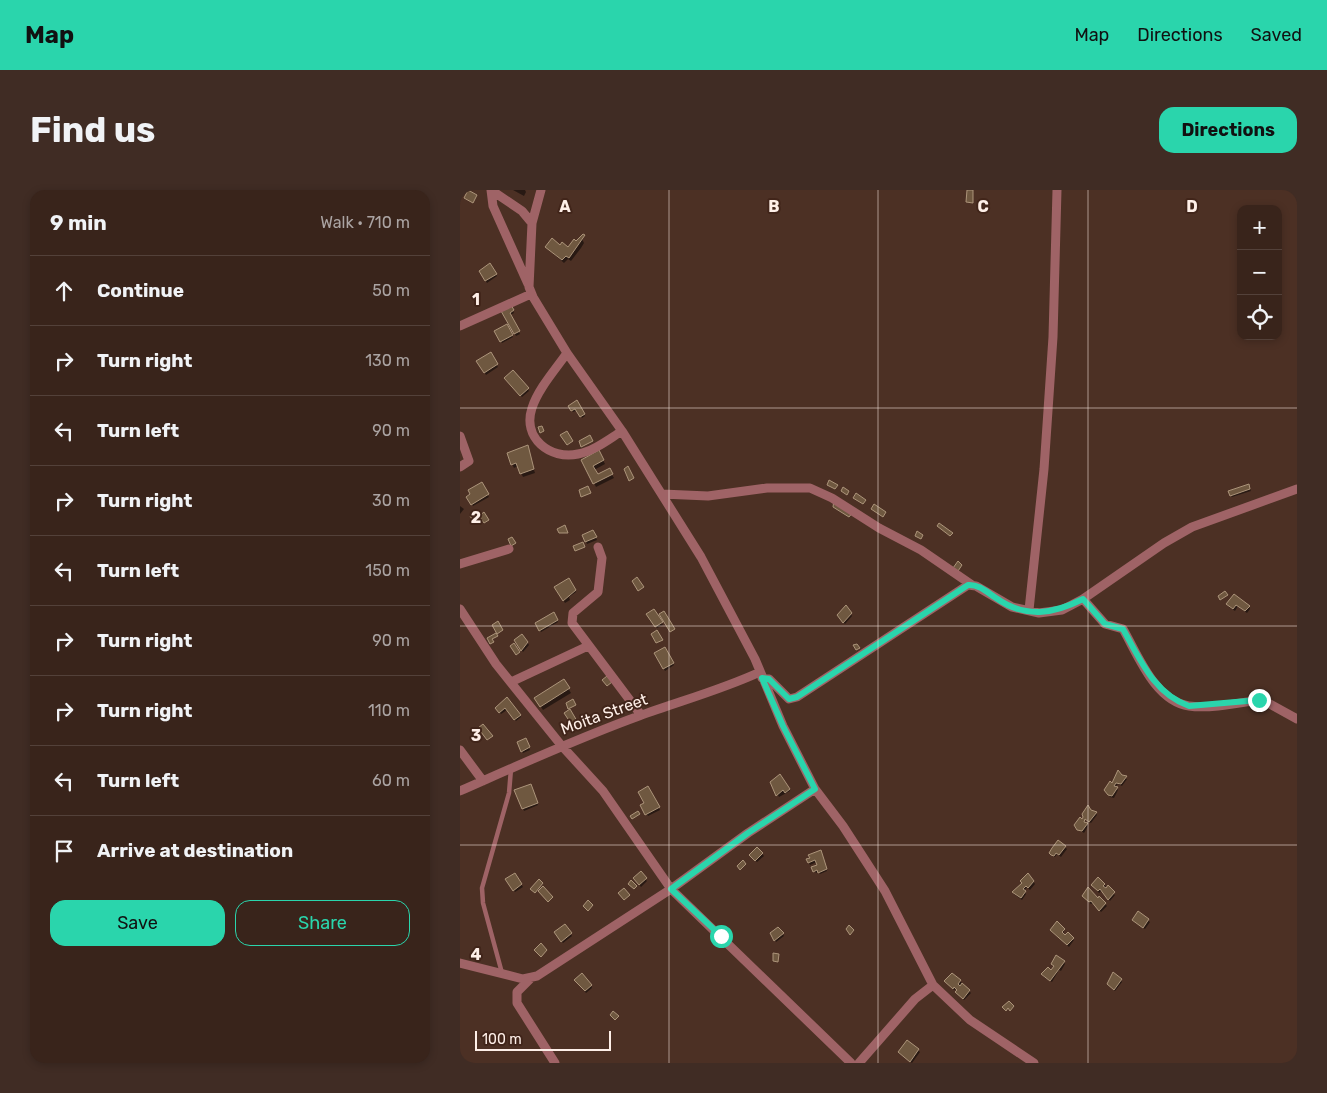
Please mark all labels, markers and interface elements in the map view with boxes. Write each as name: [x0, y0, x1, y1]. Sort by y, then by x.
text: Map: [25, 21, 74, 49]
text: Map: [1074, 24, 1109, 46]
text: Directions: [1137, 24, 1223, 46]
text: Saved: [1251, 24, 1302, 46]
button: Directions: [1159, 107, 1297, 153]
text: Find us: [30, 109, 155, 151]
text: A: [559, 197, 571, 216]
text: B: [768, 197, 780, 216]
text: C: [977, 197, 989, 216]
text: D: [1186, 197, 1198, 216]
map controls: [1237, 205, 1282, 340]
button: +: [1237, 205, 1282, 250]
text: 9 min: [50, 210, 107, 235]
text: Walk · 710 m: [320, 213, 410, 232]
button: −: [1237, 250, 1282, 295]
icon: ahead: [50, 277, 78, 305]
text: Continue: [97, 279, 184, 302]
text: 50 m: [372, 281, 410, 300]
text: 1: [472, 290, 480, 309]
button: locate: [1237, 295, 1282, 340]
icon: right: [50, 347, 78, 375]
text: Turn right: [97, 349, 192, 372]
text: 130 m: [365, 351, 410, 370]
icon: left: [50, 417, 78, 445]
text: Turn left: [97, 419, 179, 442]
text: 90 m: [372, 421, 410, 440]
icon: right: [50, 487, 78, 515]
text: Turn right: [97, 489, 192, 512]
text: 30 m: [372, 491, 410, 510]
text: 2: [471, 508, 481, 527]
icon: left: [50, 557, 78, 585]
text: Turn left: [97, 559, 179, 582]
text: 150 m: [365, 561, 410, 580]
icon: right: [50, 627, 78, 655]
text: Turn right: [97, 629, 192, 652]
text: 90 m: [372, 631, 410, 650]
route end: [1248, 689, 1271, 712]
street label: Moita Street: [558, 690, 650, 738]
icon: right: [50, 697, 78, 725]
text: Turn right: [97, 699, 192, 722]
text: 110 m: [368, 701, 410, 720]
text: 3: [471, 726, 481, 745]
icon: left: [50, 767, 78, 795]
text: Turn left: [97, 769, 179, 792]
text: 60 m: [372, 771, 410, 790]
icon: arrive: [50, 837, 78, 865]
text: Arrive at destination: [97, 839, 293, 862]
button: Save: [50, 900, 225, 946]
button: Share: [235, 900, 410, 946]
route start: [710, 925, 733, 948]
text: 4: [471, 945, 482, 964]
scale bar: [475, 1028, 611, 1051]
text: 100 m: [482, 1031, 522, 1048]

